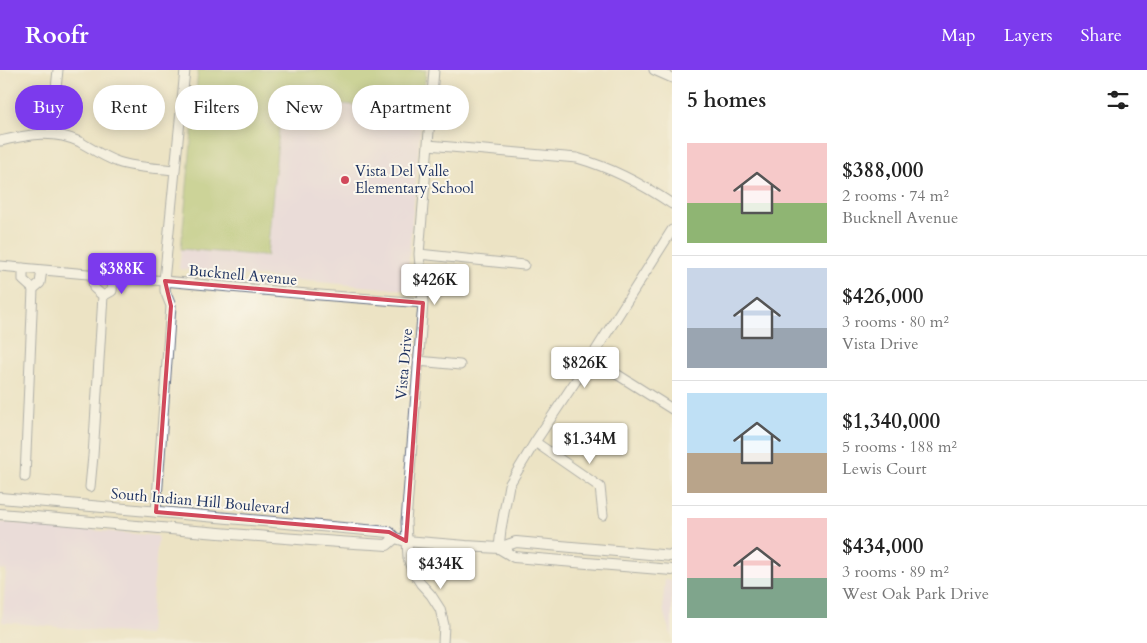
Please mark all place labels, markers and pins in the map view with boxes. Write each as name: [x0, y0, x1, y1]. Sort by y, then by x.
place label: Vista Del Valle Elementary School: [355, 161, 474, 198]
marker: Vista Del Valle Elementary School: [339, 174, 351, 186]
pin: $388K: [87, 252, 157, 295]
pin: $426K: [400, 264, 470, 306]
pin: $826K: [550, 346, 620, 389]
pin: $1.34M: [549, 422, 631, 465]
pin: $434K: [406, 548, 476, 590]

